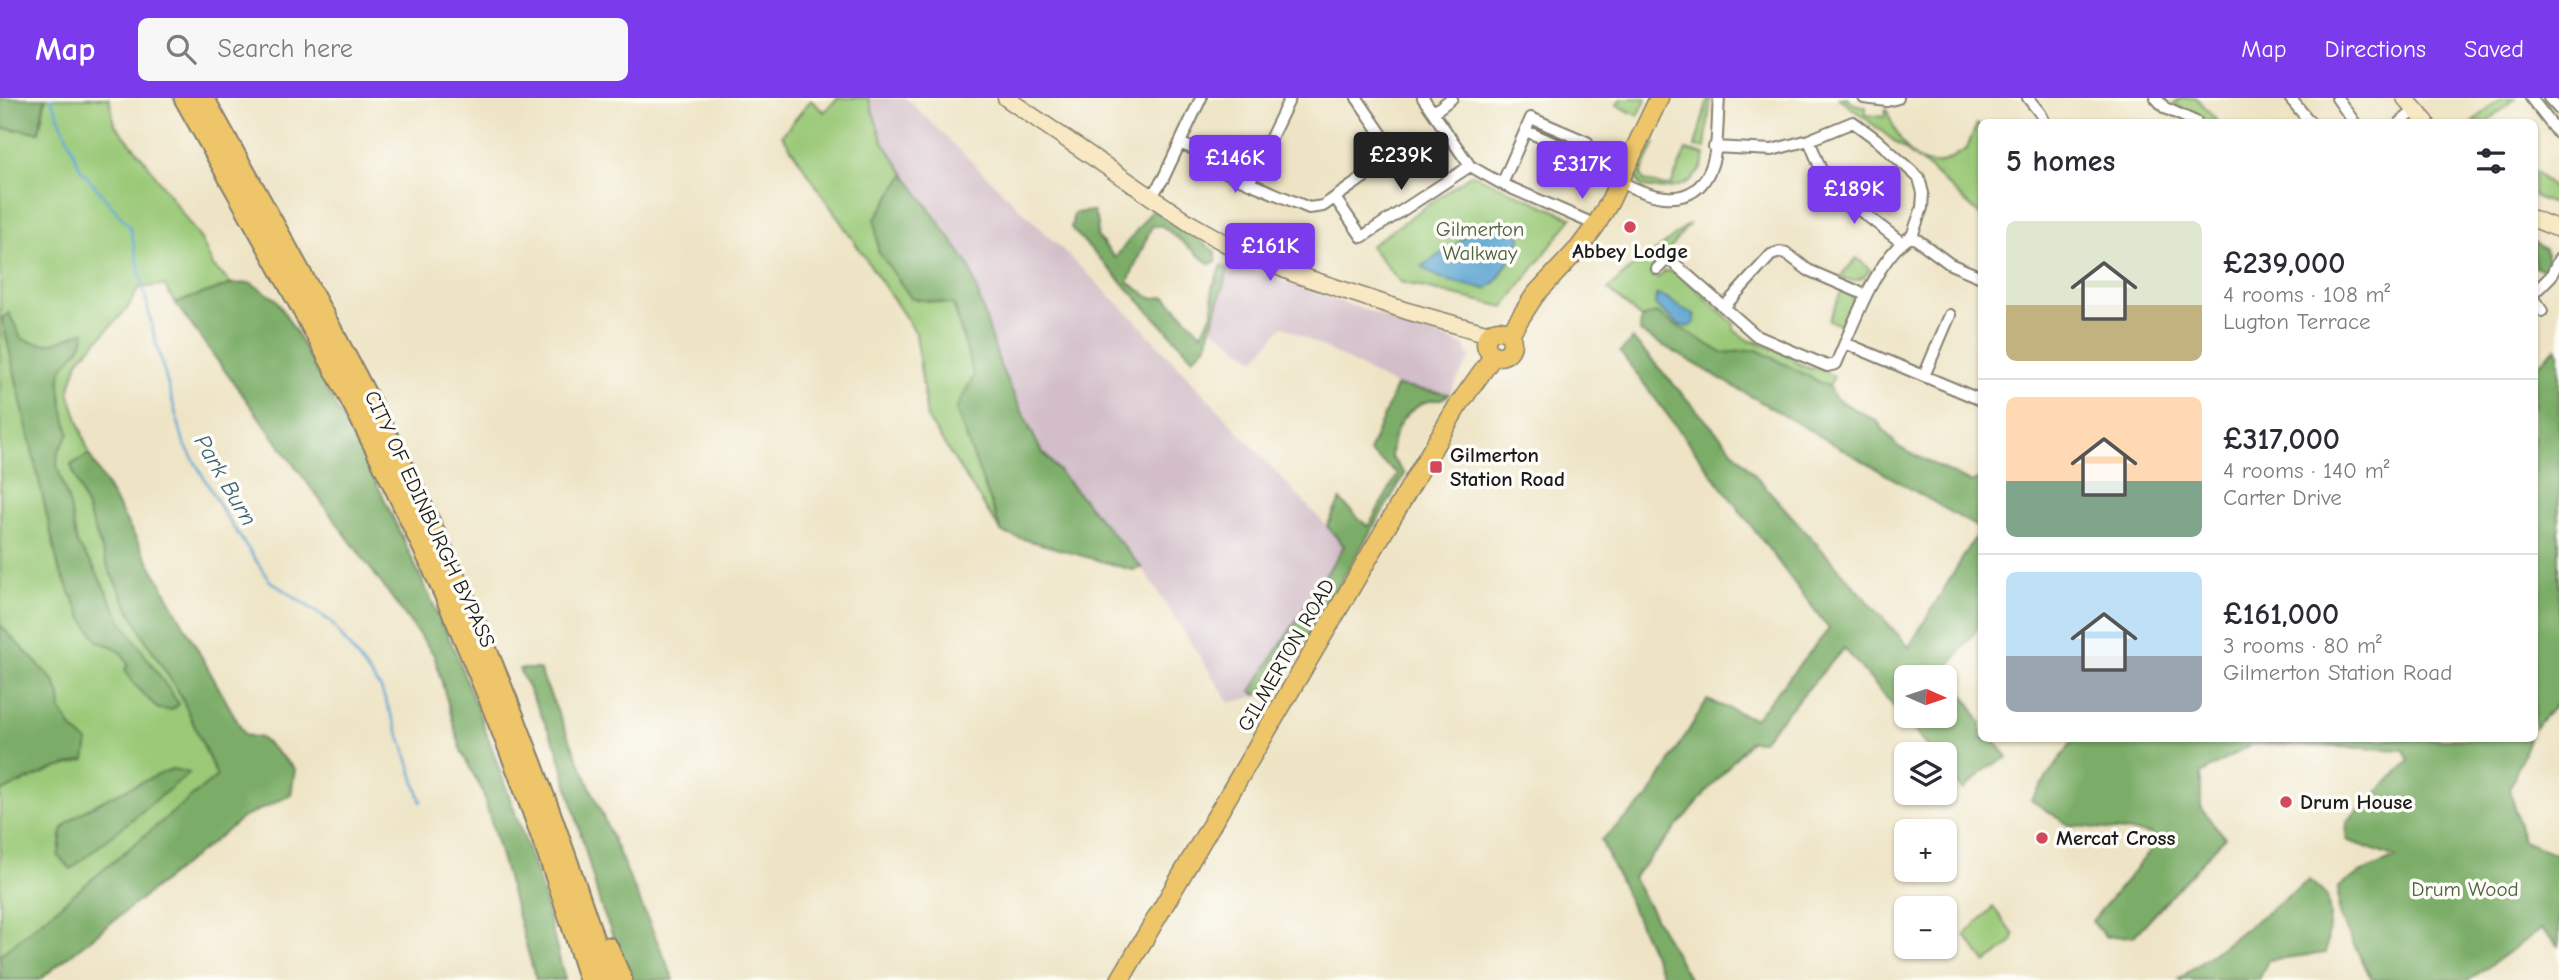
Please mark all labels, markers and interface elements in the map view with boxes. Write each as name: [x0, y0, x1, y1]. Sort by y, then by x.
search box: [138, 18, 628, 81]
text: Map: [35, 30, 96, 68]
icon: search: [162, 30, 200, 68]
text: Search here: [218, 34, 353, 64]
text: Map: [2241, 35, 2287, 63]
text: Directions: [2325, 35, 2426, 63]
text: Saved: [2464, 35, 2524, 63]
pin: £239K: [1352, 132, 1450, 192]
pin: £146K: [1186, 136, 1284, 195]
text: £239K: [1370, 141, 1432, 168]
pin: £317K: [1533, 141, 1631, 201]
icon: filters: [2472, 142, 2510, 180]
text: £146K: [1205, 144, 1265, 171]
text: 5 homes: [2006, 144, 2115, 179]
text: £317K: [1553, 150, 1611, 177]
pin: £189K: [1805, 166, 1903, 226]
text: £189K: [1824, 175, 1884, 202]
park label: Gilmerton Walkway: [1436, 217, 1524, 265]
marker: Abbey Lodge: [1622, 219, 1638, 235]
pin: £161K: [1221, 223, 1319, 283]
text: £161K: [1241, 232, 1299, 259]
place label: Abbey Lodge: [1572, 239, 1688, 263]
text: £239,000: [2223, 246, 2345, 281]
icon: home: [2062, 249, 2146, 333]
text: 4 rooms · 108 m²: [2223, 281, 2390, 308]
text: Lugton Terrace: [2223, 308, 2371, 335]
street label: CITY OF EDINBURGH BYPASS: [360, 387, 500, 651]
text: £317,000: [2223, 422, 2340, 457]
icon: home: [2062, 425, 2146, 509]
water label: Park Burn: [189, 430, 262, 531]
place label: Gilmerton Station Road: [1450, 443, 1565, 491]
text: 4 rooms · 140 m²: [2223, 457, 2390, 484]
marker: Gilmerton Station Road: [1428, 459, 1444, 475]
text: Carter Drive: [2223, 484, 2342, 511]
street label: GILMERTON ROAD: [1233, 574, 1339, 736]
text: £161,000: [2223, 597, 2339, 632]
icon: home: [2062, 600, 2146, 684]
text: 3 rooms · 80 m²: [2223, 632, 2382, 659]
text: Gilmerton Station Road: [2223, 659, 2452, 686]
north arrow: [1894, 665, 1956, 728]
map controls: [1894, 665, 1957, 959]
button: layers: [1894, 742, 1957, 805]
place label: Drum House: [2300, 790, 2413, 814]
marker: Drum House: [2278, 794, 2294, 810]
button: +: [1894, 819, 1957, 882]
place label: Mercat Cross: [2056, 826, 2176, 850]
marker: Mercat Cross: [2034, 830, 2050, 846]
park label: Drum Wood: [2411, 877, 2519, 901]
button: −: [1894, 896, 1957, 959]

